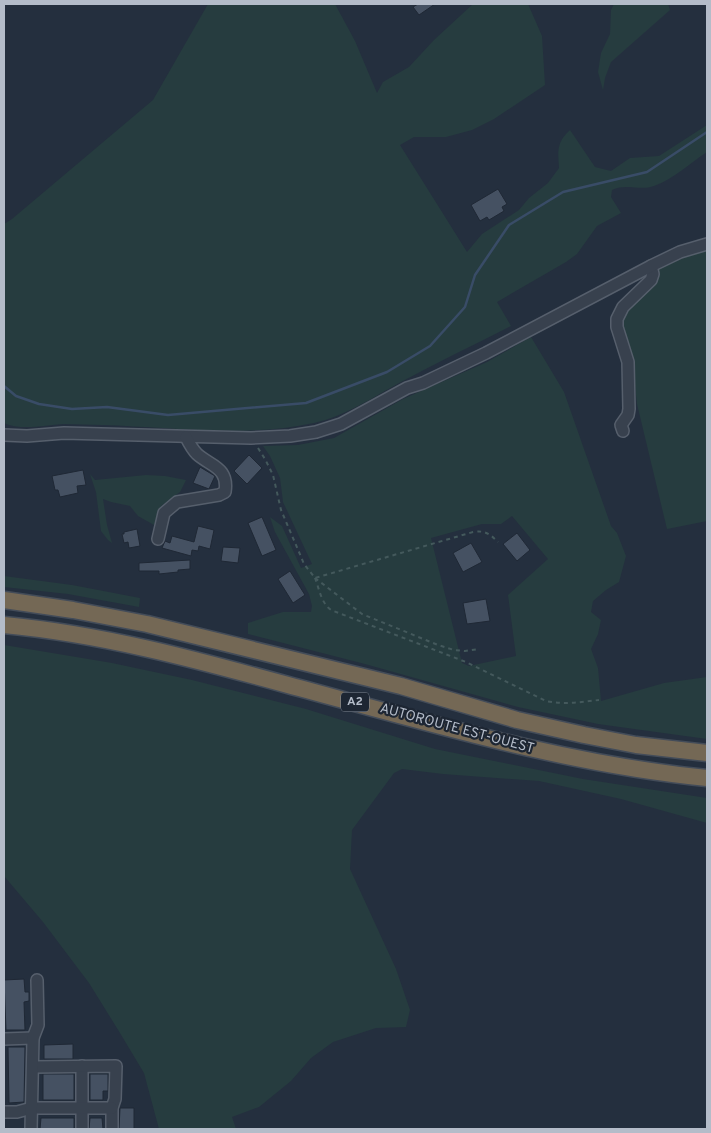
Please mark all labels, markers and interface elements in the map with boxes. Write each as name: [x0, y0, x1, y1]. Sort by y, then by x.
road number: A2: [341, 692, 369, 712]
street label: AUTOROUTE EST-OUEST: [378, 700, 536, 758]

